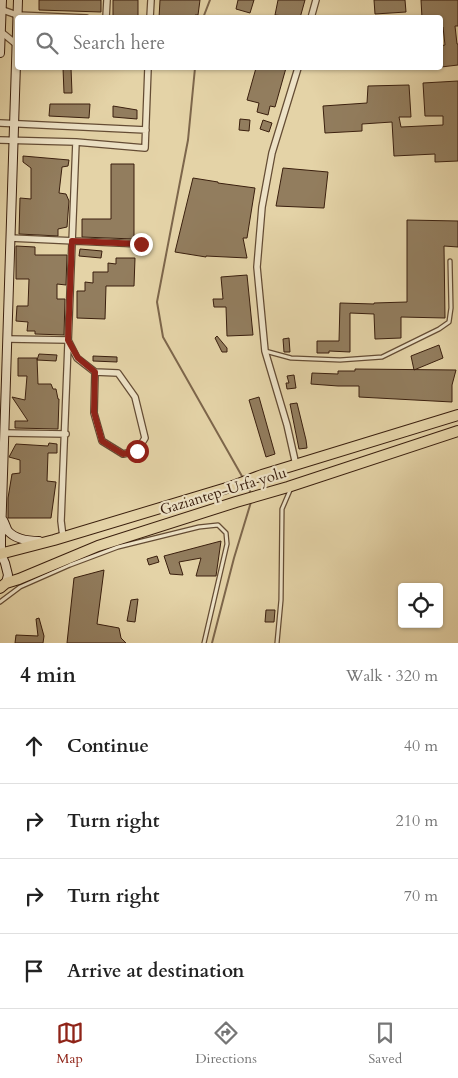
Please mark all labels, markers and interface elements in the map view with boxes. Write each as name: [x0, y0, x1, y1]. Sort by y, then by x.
search box: [15, 15, 443, 70]
icon: search: [33, 29, 61, 57]
text: Search here: [73, 30, 165, 56]
route end: [130, 233, 153, 256]
route start: [126, 440, 149, 463]
street label: Gaziantep-Urfa yolu: [157, 462, 289, 520]
map controls: [398, 583, 443, 628]
button: locate: [398, 583, 443, 628]
text: 4 min: [20, 661, 76, 690]
text: Walk · 320 m: [346, 665, 438, 687]
icon: ahead: [20, 732, 48, 760]
text: Continue: [67, 733, 149, 759]
text: 40 m: [404, 735, 438, 757]
icon: right: [20, 807, 48, 835]
text: Turn right: [67, 808, 159, 834]
text: 210 m: [396, 810, 438, 832]
icon: right: [20, 882, 48, 910]
text: Turn right: [67, 883, 159, 909]
text: 70 m: [404, 885, 438, 907]
icon: arrive: [20, 957, 48, 985]
text: Arrive at destination: [67, 958, 244, 984]
tab: Map: [56, 1019, 84, 1068]
tab: Directions: [195, 1019, 257, 1068]
tab: Saved: [368, 1019, 402, 1068]

